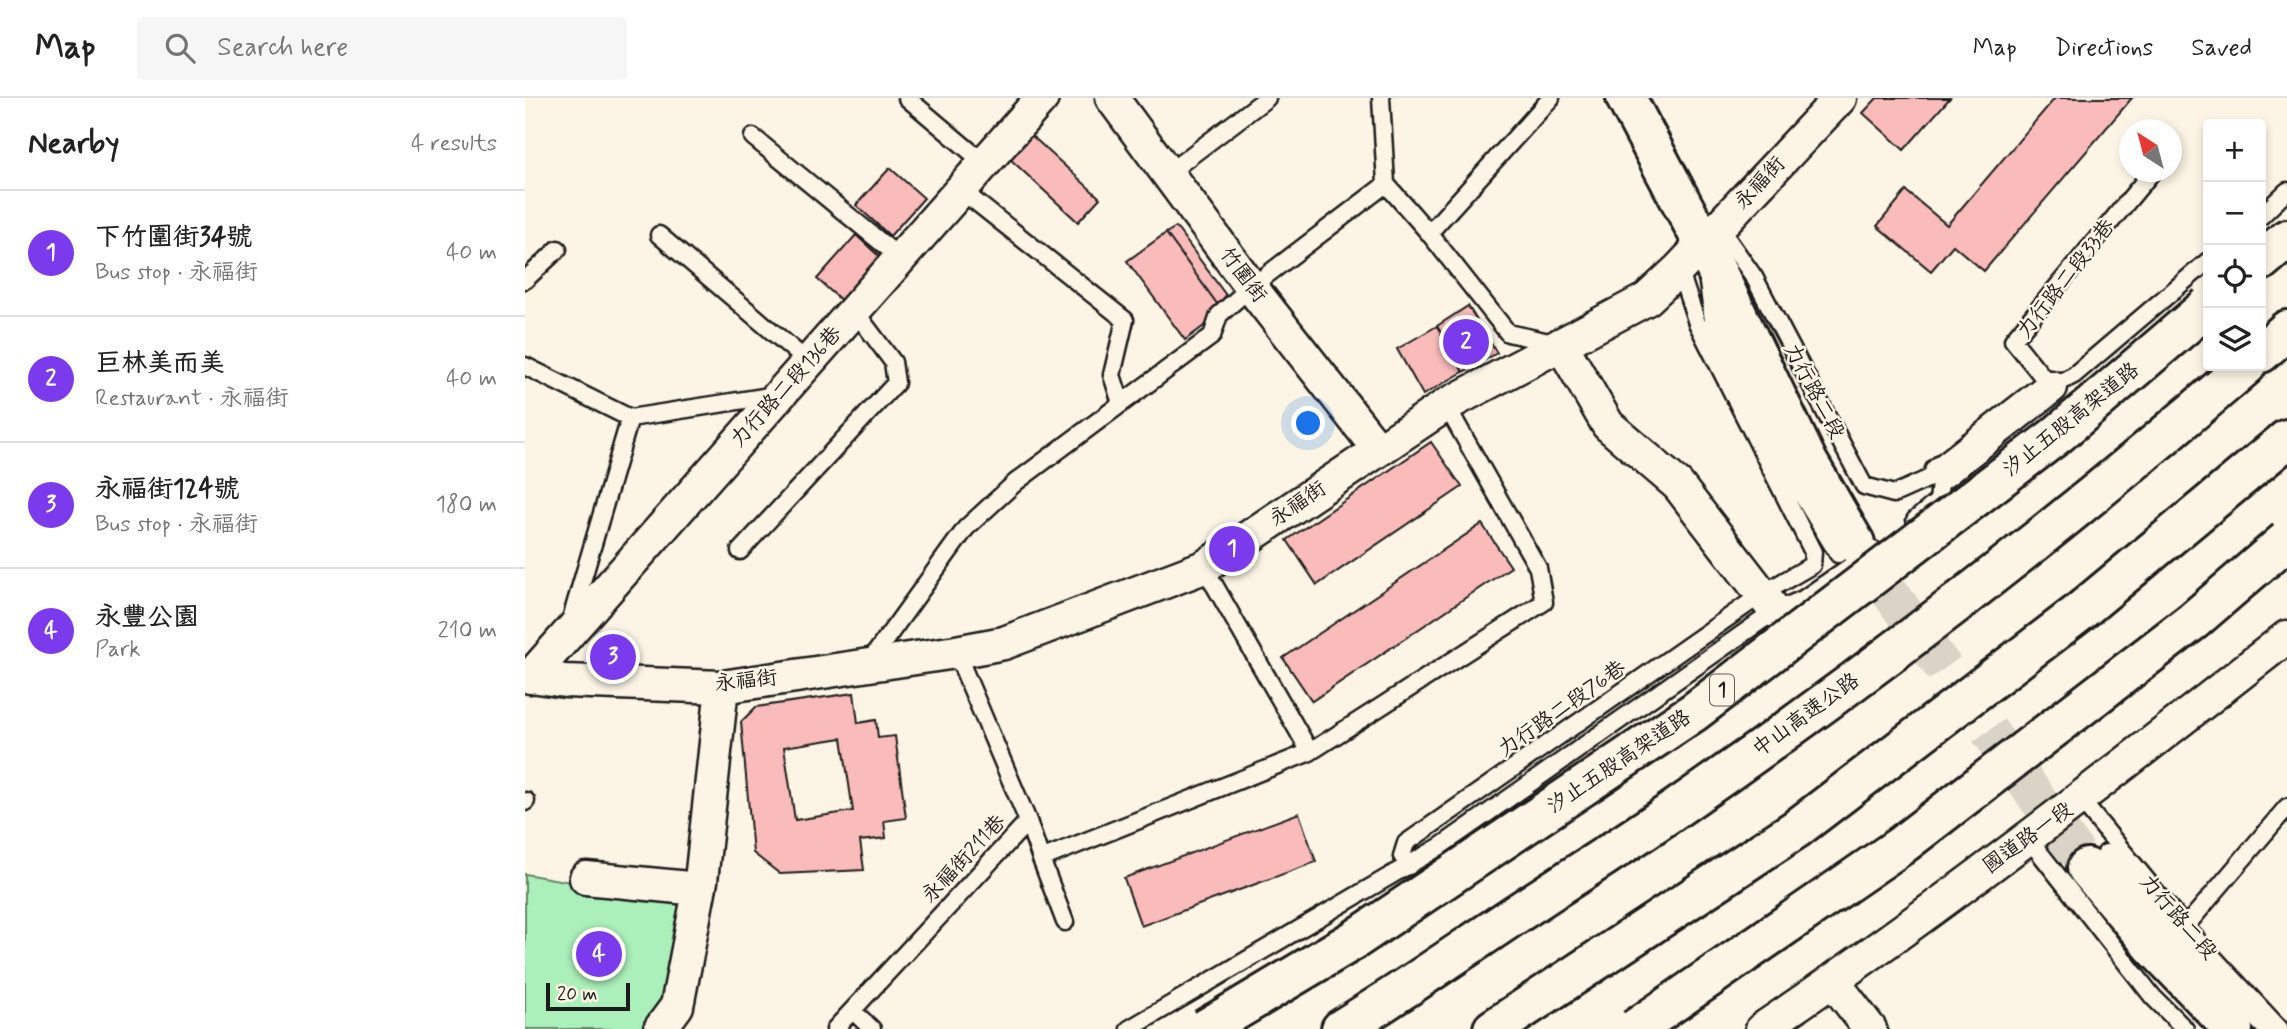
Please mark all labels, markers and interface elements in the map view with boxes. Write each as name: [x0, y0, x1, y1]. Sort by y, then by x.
search box: [137, 17, 627, 80]
text: Map: [35, 26, 95, 70]
icon: search: [161, 29, 199, 67]
text: Search here: [217, 31, 348, 65]
text: Map: [1973, 33, 2017, 64]
text: Directions: [2055, 33, 2153, 64]
text: Saved: [2191, 33, 2252, 64]
north arrow: [2119, 119, 2182, 182]
map controls: [2203, 119, 2266, 371]
button: +: [2203, 119, 2266, 182]
text: Nearby: [28, 124, 119, 163]
text: 4 results: [411, 129, 497, 159]
street label: 永福街: [1728, 150, 1792, 216]
button: −: [2203, 182, 2266, 245]
street label: 力行路二段33巷: [2011, 213, 2121, 345]
text: 下竹圍街34號: [95, 221, 253, 255]
text: 1: [46, 238, 56, 268]
text: 40 m: [446, 238, 497, 268]
street label: 竹圍街: [1213, 241, 1273, 309]
button: locate: [2203, 245, 2266, 308]
text: Bus stop · 永福街: [95, 258, 258, 288]
button: layers: [2203, 308, 2266, 371]
pin: 2: [1443, 316, 1489, 368]
street label: 力行路二段136巷: [724, 320, 848, 454]
street label: 力行路二段: [1777, 338, 1851, 444]
text: 巨林美而美: [95, 347, 225, 381]
street label: 汐止五股高架道路: [1997, 356, 2145, 484]
text: 2: [45, 364, 57, 394]
text: 40 m: [446, 364, 497, 394]
text: Restaurant · 永福街: [95, 384, 289, 414]
your location: [1291, 406, 1325, 440]
text: 永福街124號: [95, 473, 240, 507]
street label: 永福街: [1264, 475, 1332, 533]
text: 3: [46, 490, 56, 520]
text: 180 m: [436, 490, 497, 520]
text: Bus stop · 永福街: [95, 510, 258, 540]
pin: 1: [1209, 523, 1255, 575]
text: 永豐公園: [95, 601, 199, 635]
text: 4: [44, 616, 58, 646]
text: 210 m: [437, 616, 497, 646]
pin: 3: [590, 631, 636, 683]
text: Park: [95, 635, 141, 665]
street label: 力行路二段76巷: [1492, 654, 1632, 764]
street label: 永福街: [713, 664, 779, 698]
street label: 中山高速公路: [1747, 667, 1865, 763]
road number: 1: [1710, 674, 1734, 706]
street label: 汐止五股高架道路: [1542, 703, 1696, 821]
street label: 國道路一段: [1977, 796, 2079, 880]
street label: 永福街211巷: [916, 809, 1012, 909]
street label: 力行路二段: [2133, 868, 2223, 966]
pin: 4: [576, 928, 622, 980]
scale bar: [546, 980, 630, 1012]
text: 20 m: [557, 982, 597, 1007]

